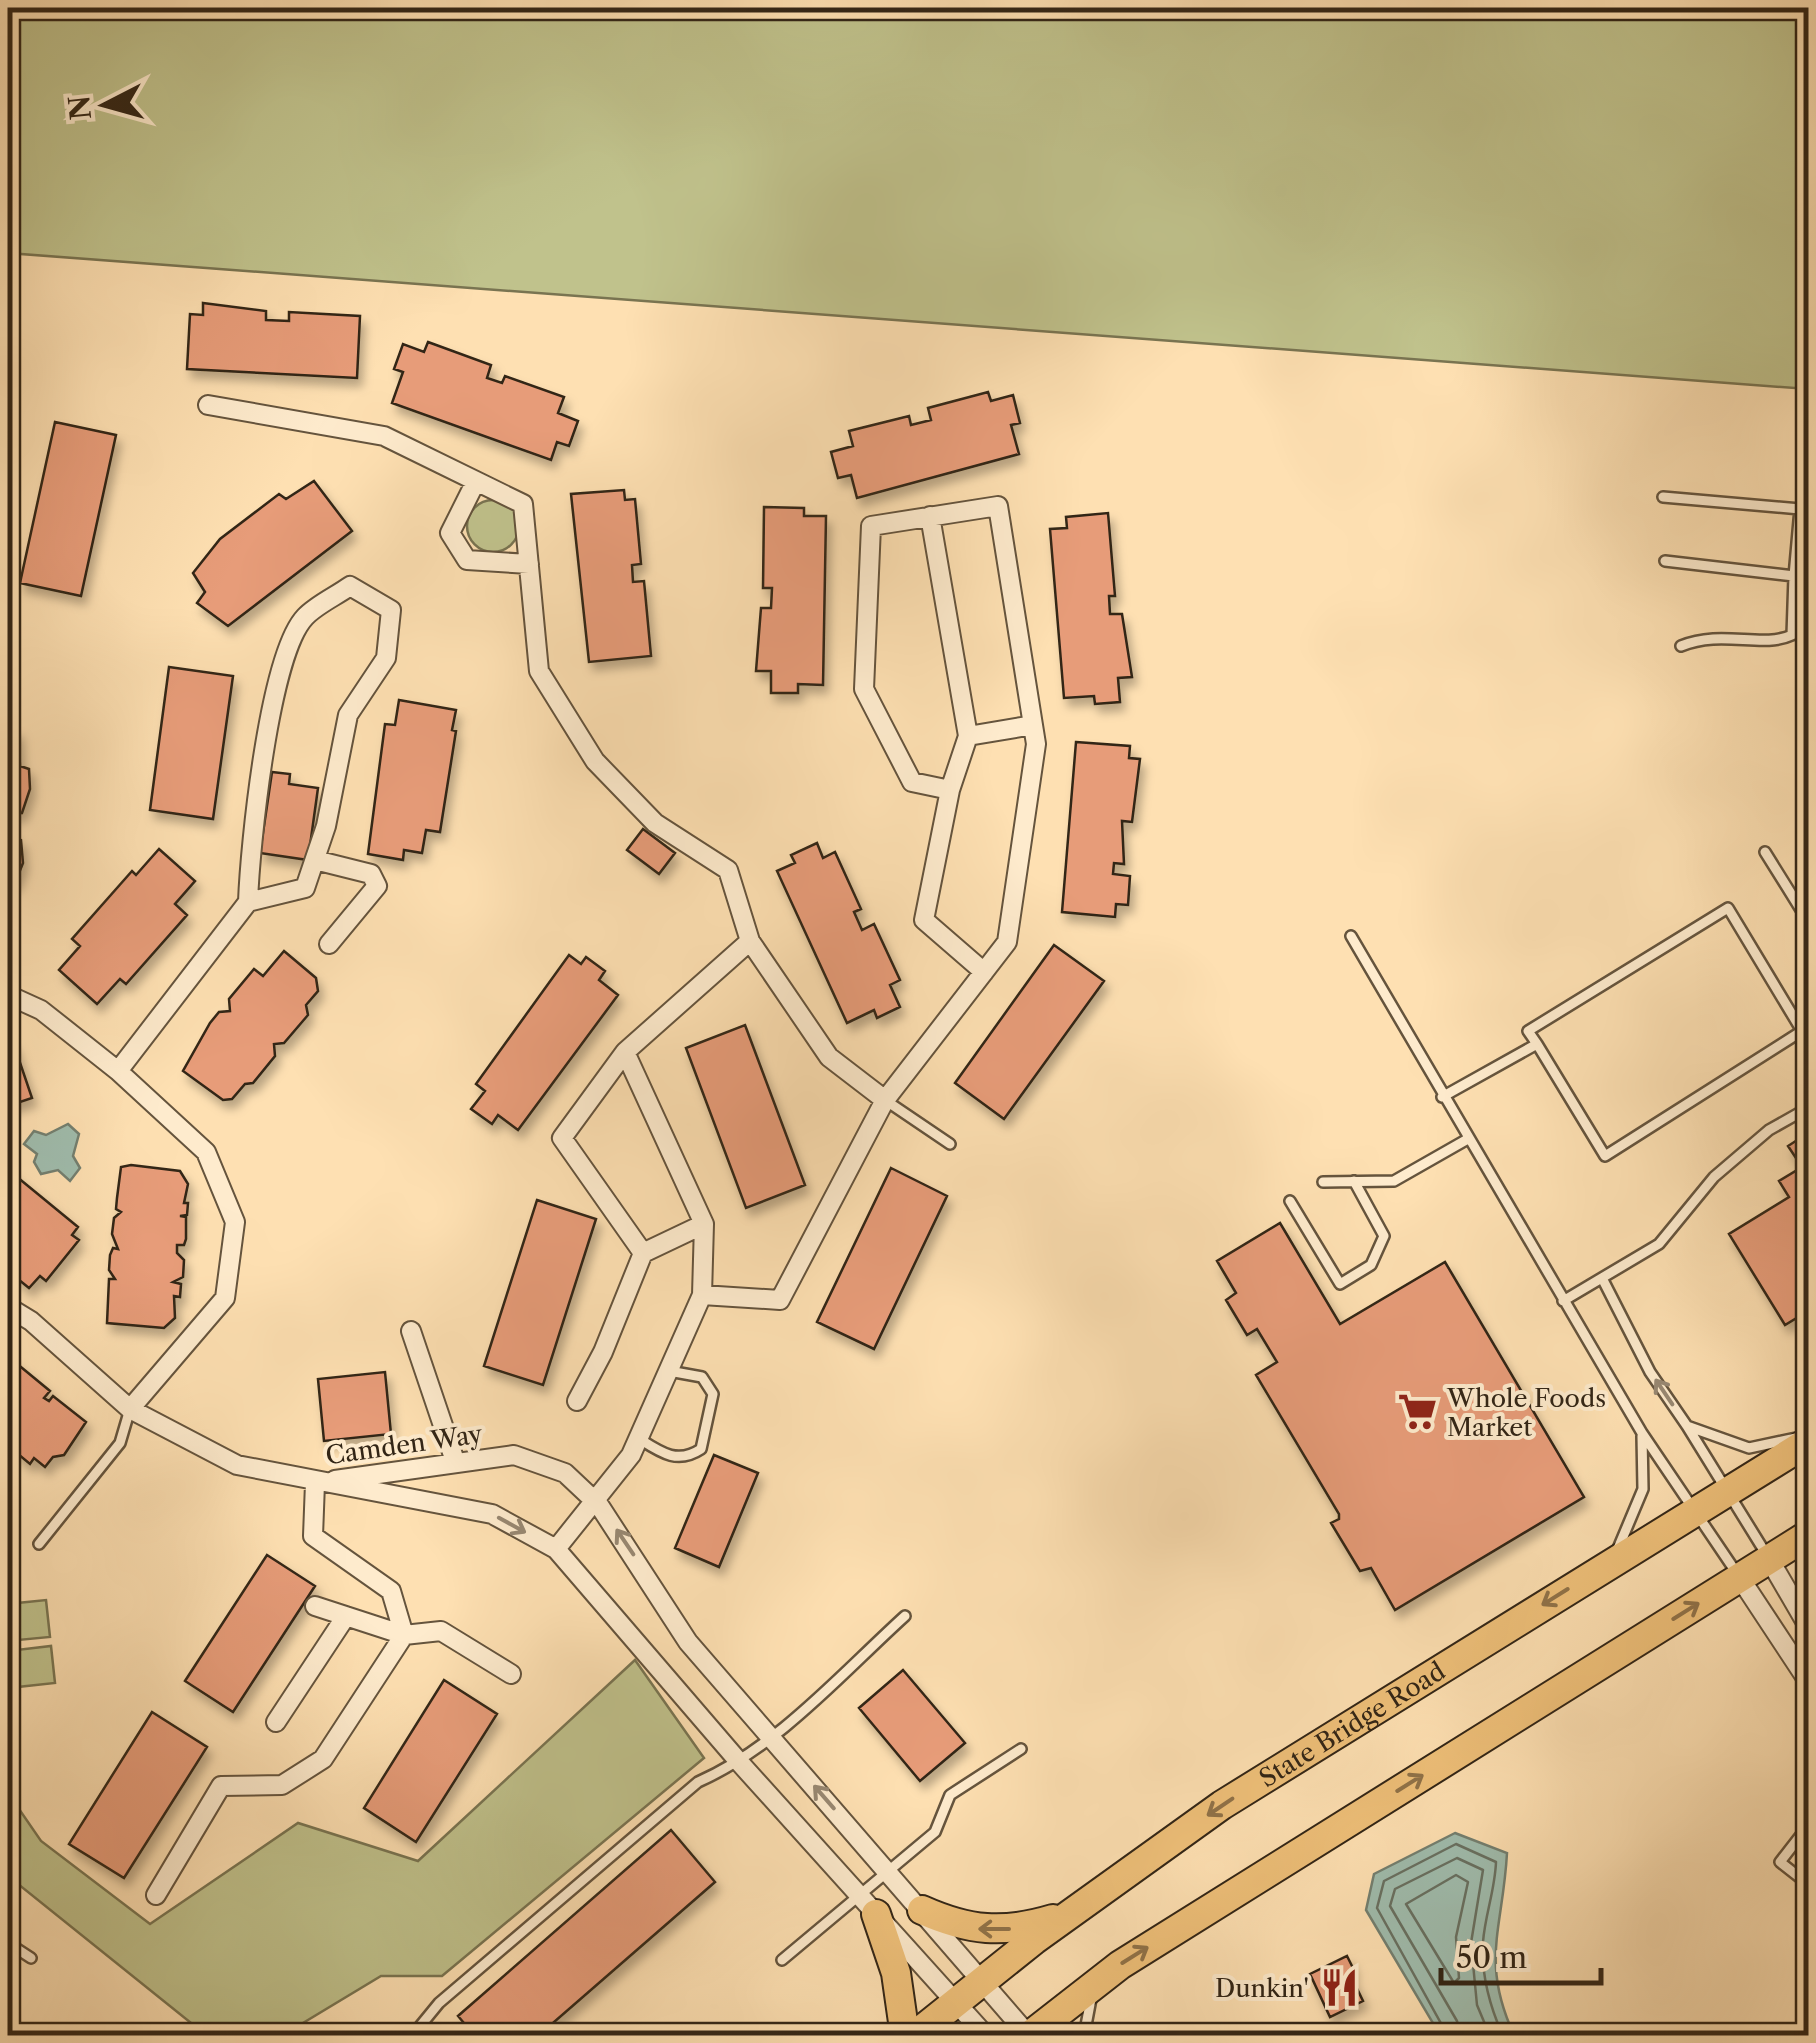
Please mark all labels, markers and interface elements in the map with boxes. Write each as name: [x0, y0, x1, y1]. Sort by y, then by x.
north arrow: [55, 55, 155, 155]
text: N: [62, 94, 98, 121]
one-way arrow: [1654, 1379, 1675, 1407]
place label: Whole Foods Market: [1446, 1383, 1606, 1443]
supermarket icon: Whole Foods Market: [1396, 1391, 1438, 1433]
street label: Camden Way: [324, 1419, 485, 1471]
one-way arrow: [497, 1516, 527, 1535]
one-way arrow: [614, 1528, 635, 1556]
one-way arrow: [1541, 1587, 1570, 1607]
one-way arrow: [1671, 1601, 1700, 1621]
street label: State Bridge Road: [1253, 1655, 1451, 1794]
one-way arrow: [1395, 1773, 1424, 1793]
one-way arrow: [813, 1785, 836, 1810]
one-way arrow: [1207, 1796, 1235, 1817]
one-way arrow: [979, 1920, 1012, 1938]
scale bar: [1441, 1923, 1601, 1985]
text: 50 m: [1456, 1939, 1527, 1976]
one-way arrow: [1120, 1945, 1148, 1965]
restaurant icon: Dunkin': [1318, 1967, 1360, 2009]
place label: Dunkin': [1215, 1973, 1309, 2004]

